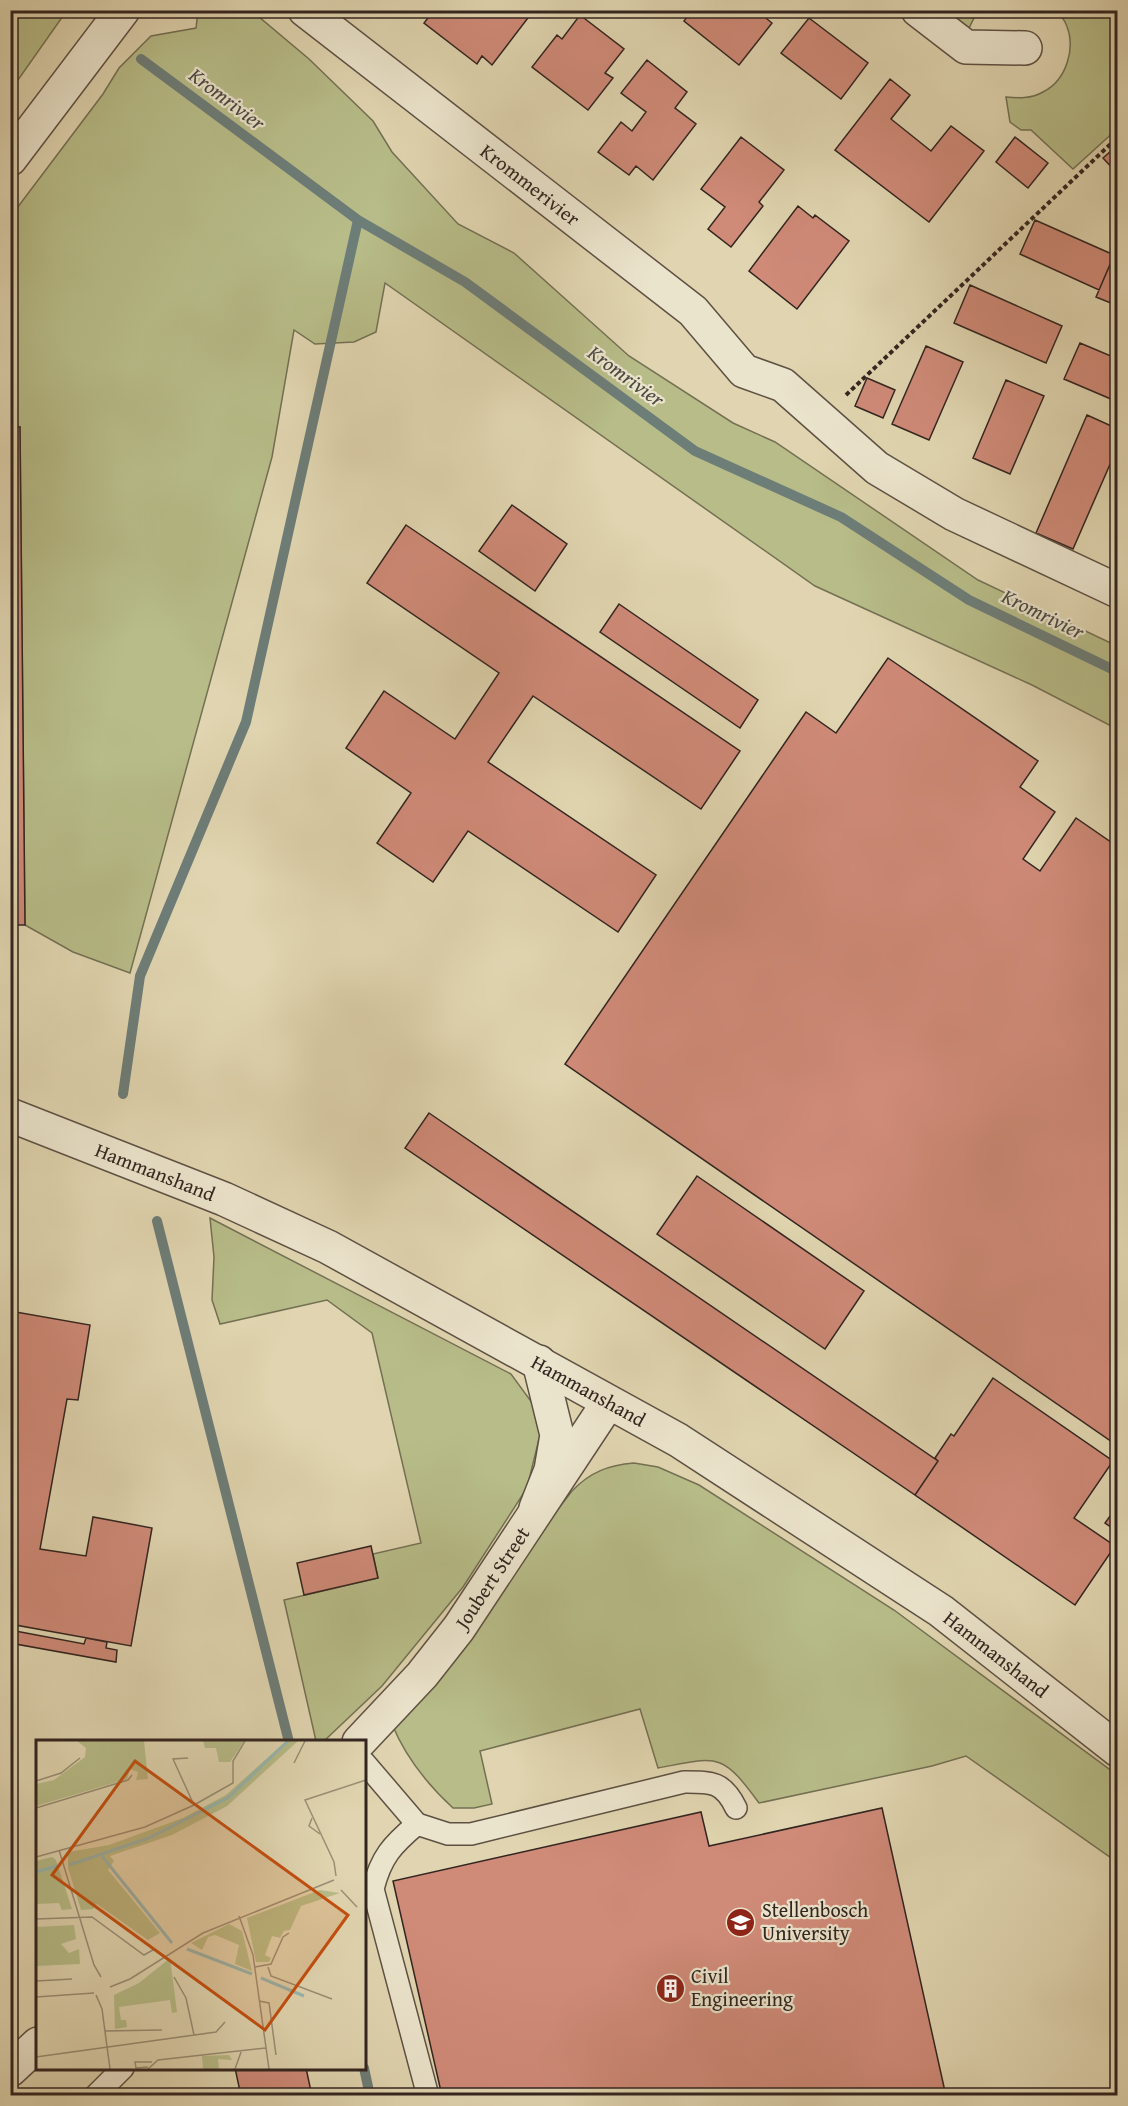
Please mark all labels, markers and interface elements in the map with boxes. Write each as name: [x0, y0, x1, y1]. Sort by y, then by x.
water label: Kromrivier: [182, 59, 273, 138]
street label: Krommerivier: [475, 136, 586, 232]
water label: Kromrivier: [581, 337, 672, 415]
water label: Kromrivier: [996, 580, 1091, 647]
street label: Hammanshand: [91, 1135, 220, 1208]
street label: Hammanshand: [526, 1347, 652, 1434]
street label: Joubert Street: [446, 1521, 536, 1637]
street label: Hammanshand: [938, 1603, 1056, 1705]
inset map: [36, 1740, 366, 2070]
place label: Stellenbosch University: [762, 1895, 868, 1947]
school or university icon: Stellenbosch University: [725, 1906, 757, 1938]
place label: Civil Engineering: [691, 1961, 793, 2013]
building icon: Civil Engineering: [654, 1972, 686, 2004]

